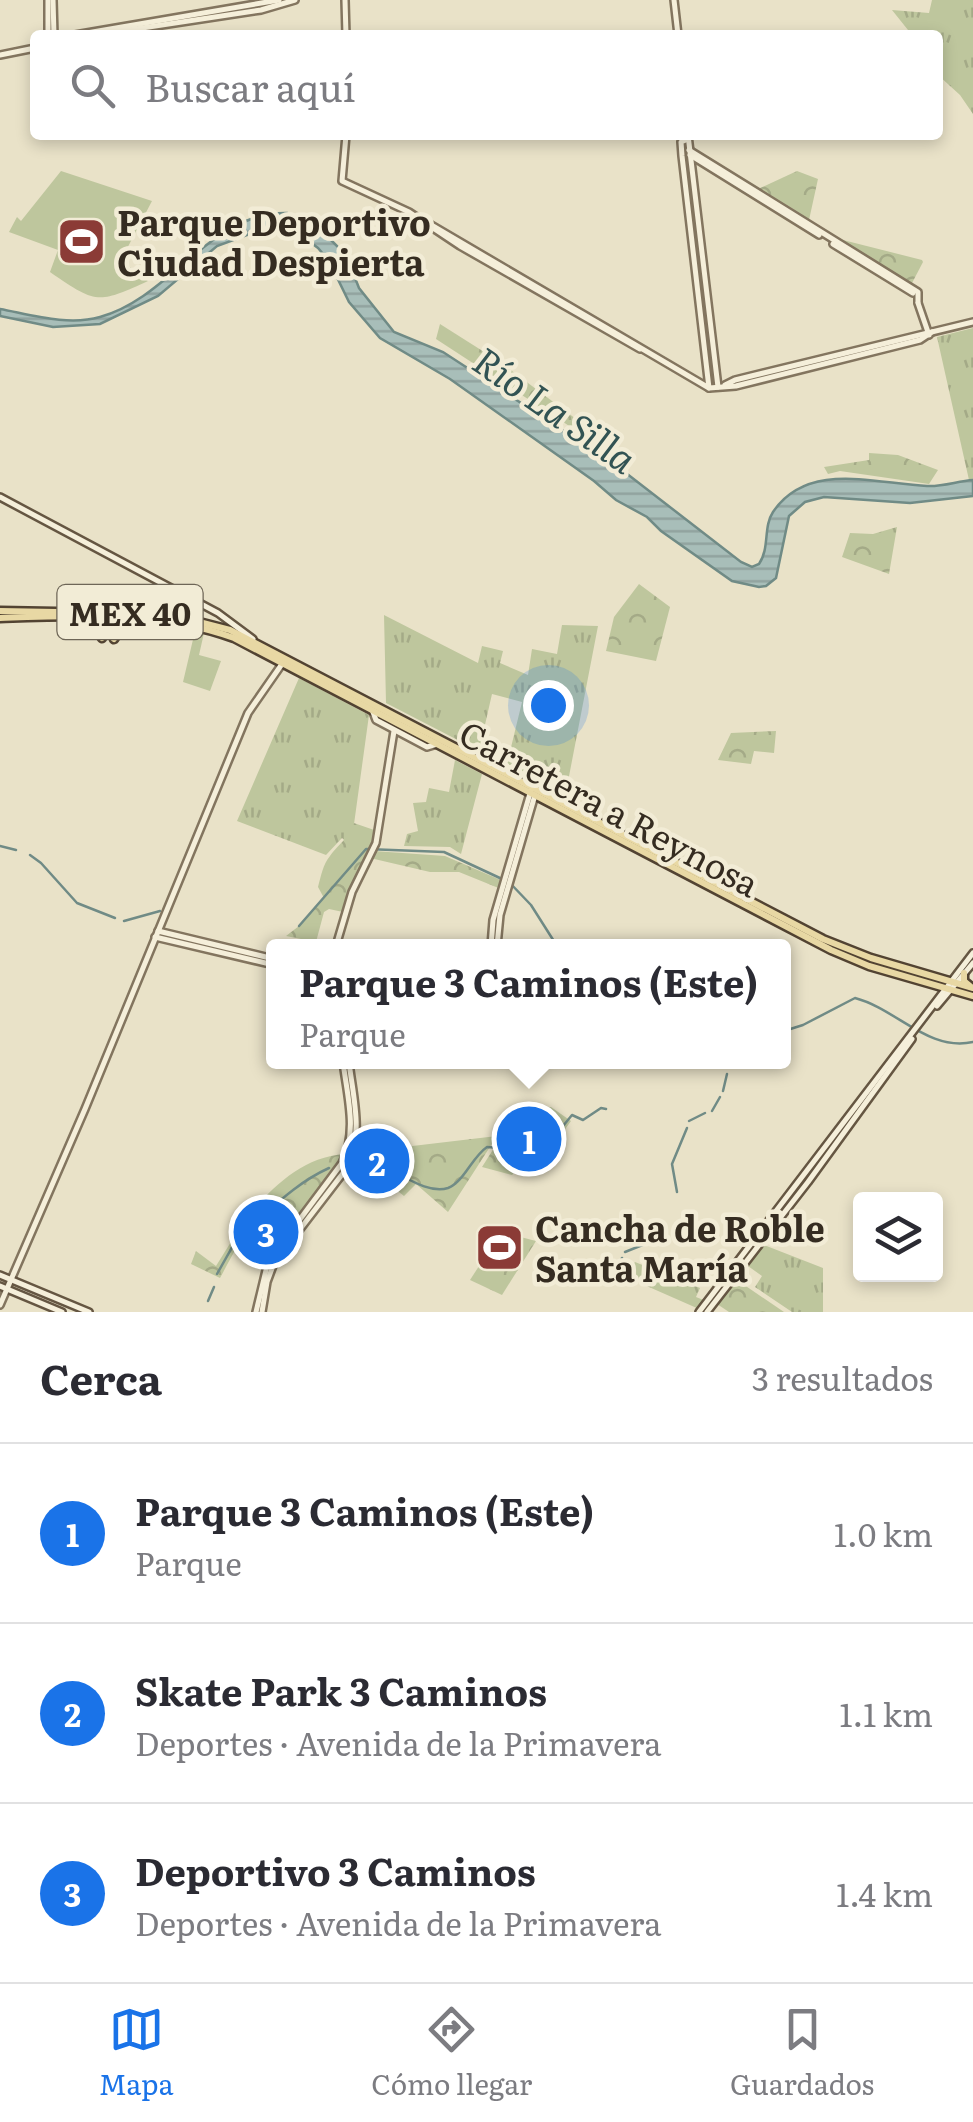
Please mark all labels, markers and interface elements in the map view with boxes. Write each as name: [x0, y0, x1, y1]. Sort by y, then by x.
search box: [30, 30, 943, 140]
text: Buscar aquí: [145, 57, 355, 114]
icon: search: [65, 58, 120, 113]
place label: Parque Deportivo Ciudad Despierta: [117, 195, 431, 287]
sports icon: Parque Deportivo Ciudad Despierta: [56, 215, 108, 267]
water label: Río La Silla: [463, 331, 650, 485]
road number: MEX 40: [58, 585, 202, 639]
your location: [523, 680, 574, 731]
street label: Carretera a Reynosa: [451, 706, 769, 908]
popup: [266, 939, 791, 1069]
text: Parque 3 Caminos (Este): [299, 952, 758, 1009]
text: Parque: [299, 1009, 406, 1057]
pin: 1: [496, 1102, 562, 1176]
pin: 2: [344, 1124, 410, 1198]
map controls: [853, 1192, 943, 1282]
button: layers: [853, 1192, 943, 1282]
pin: 3: [234, 1194, 298, 1270]
place label: Cancha de Roble Santa María: [535, 1201, 825, 1293]
sports icon: Cancha de Roble Santa María: [474, 1221, 526, 1273]
text: Cerca: [40, 1346, 162, 1408]
text: 3 resultados: [752, 1353, 933, 1401]
text: Parque 3 Caminos (Este): [135, 1481, 594, 1538]
text: 1: [66, 1509, 79, 1557]
text: 1.0 km: [834, 1509, 933, 1557]
text: Parque: [135, 1538, 242, 1586]
text: Skate Park 3 Caminos: [135, 1661, 547, 1718]
text: 2: [64, 1689, 81, 1737]
text: 1.1 km: [840, 1689, 933, 1737]
text: Deportes · Avenida de la Primavera: [135, 1718, 662, 1766]
text: Deportivo 3 Caminos: [135, 1841, 536, 1898]
text: 3: [64, 1869, 81, 1917]
text: 1.4 km: [836, 1869, 933, 1917]
text: Deportes · Avenida de la Primavera: [135, 1898, 662, 1946]
tab: Mapa: [99, 2002, 174, 2104]
tab: Cómo llegar: [371, 2002, 532, 2104]
tab: Guardados: [730, 2002, 874, 2104]

